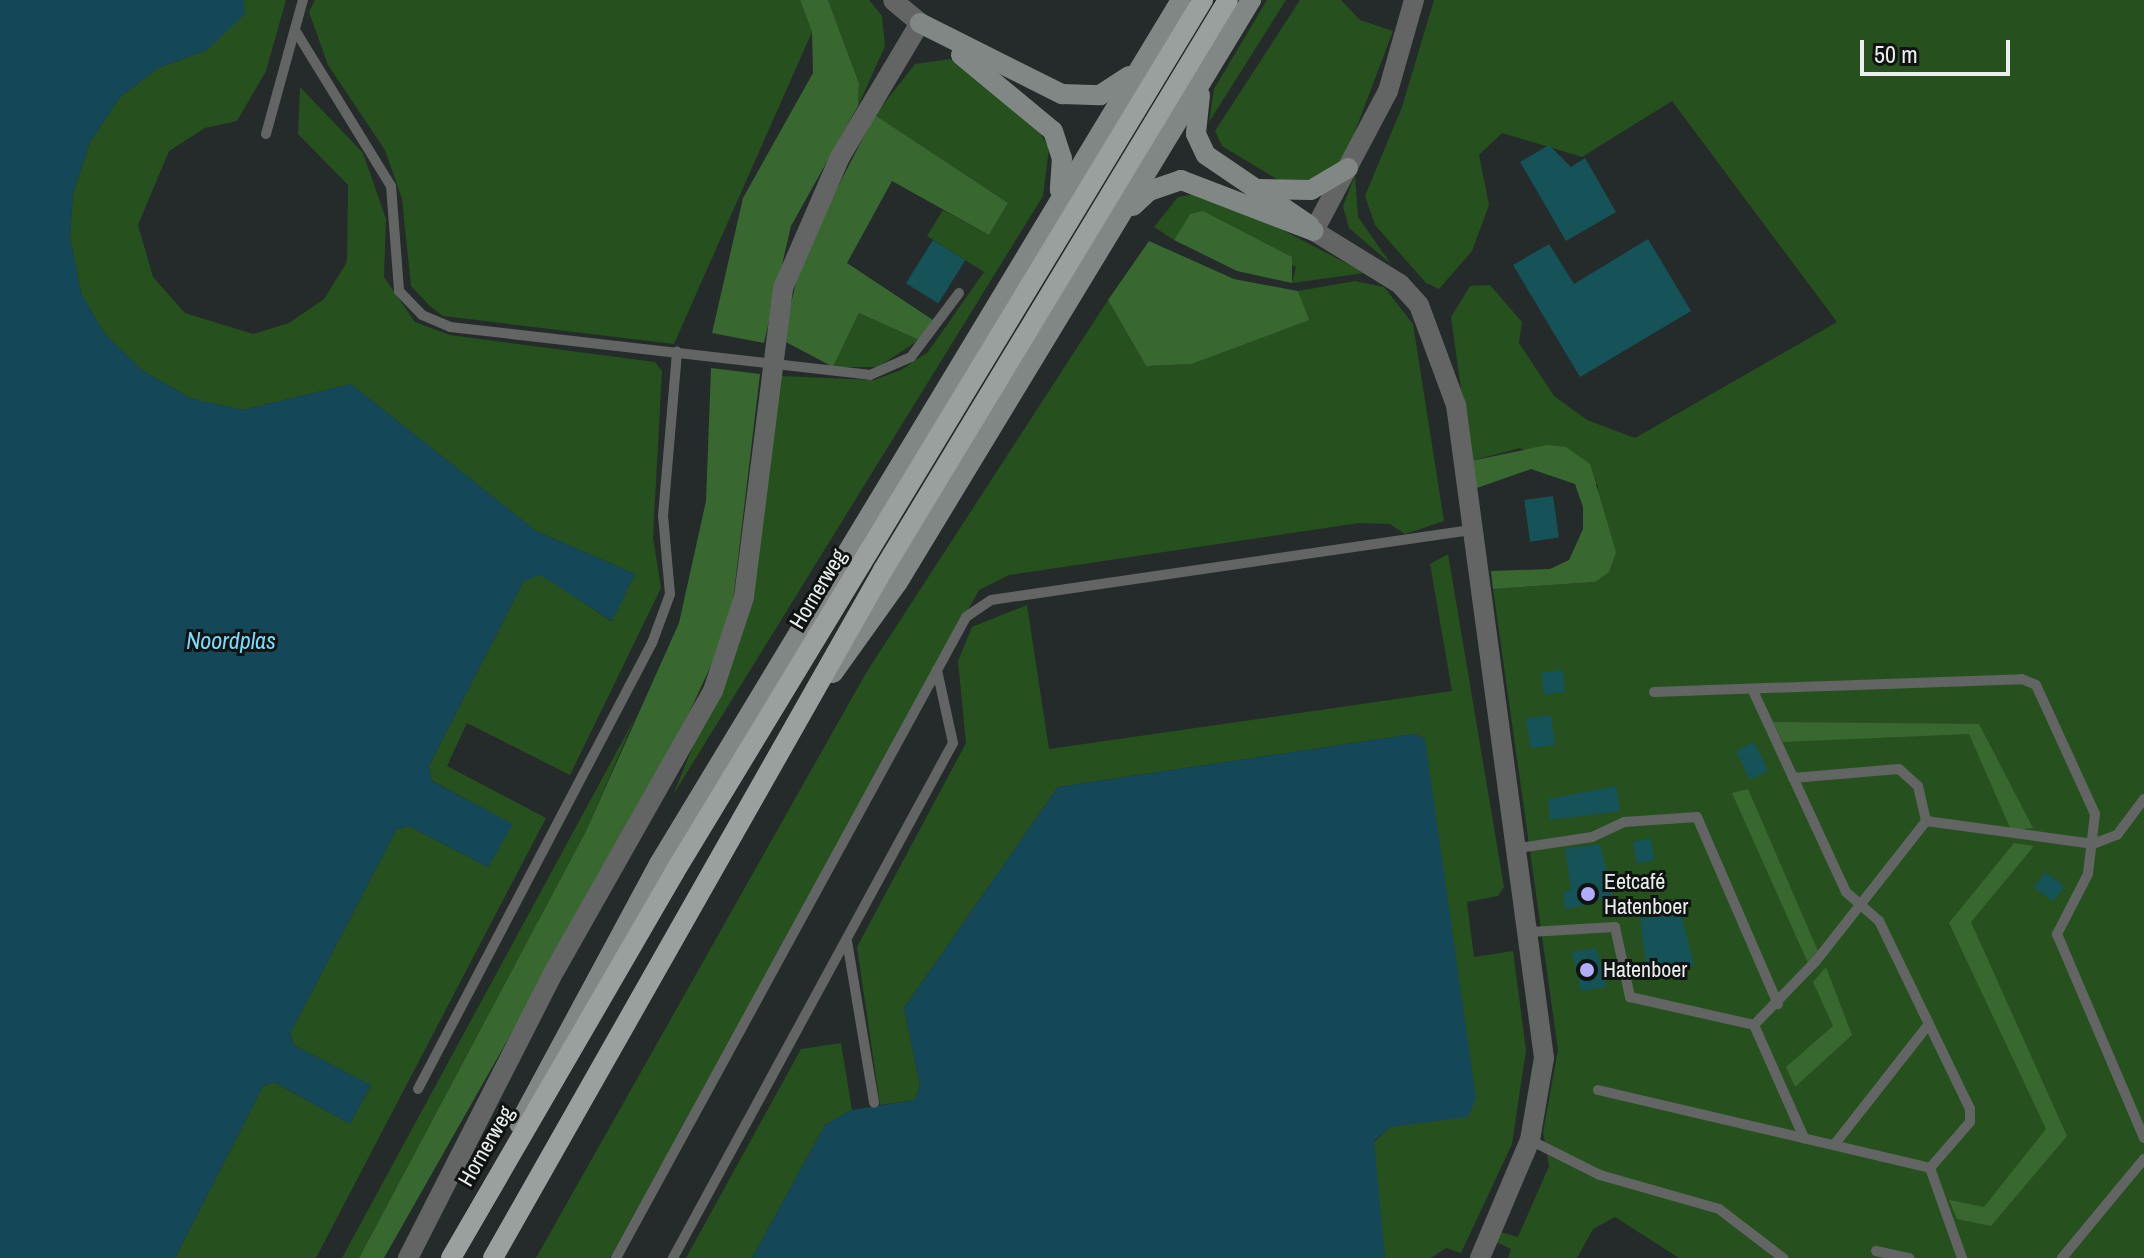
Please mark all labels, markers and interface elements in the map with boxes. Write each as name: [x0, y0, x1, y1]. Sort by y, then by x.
scale bar: [1864, 24, 2014, 74]
text: 50 m: [1874, 38, 1918, 70]
street label: Hornerweg: [784, 544, 852, 634]
water label: Noordplas: [186, 627, 276, 655]
place label: Eetcafé Hatenboer: [1604, 868, 1688, 920]
marker: Eetcafé Hatenboer: [1579, 885, 1597, 903]
place label: Hatenboer: [1603, 957, 1687, 983]
marker: Hatenboer: [1578, 961, 1596, 979]
street label: Hornerweg: [453, 1101, 519, 1191]

